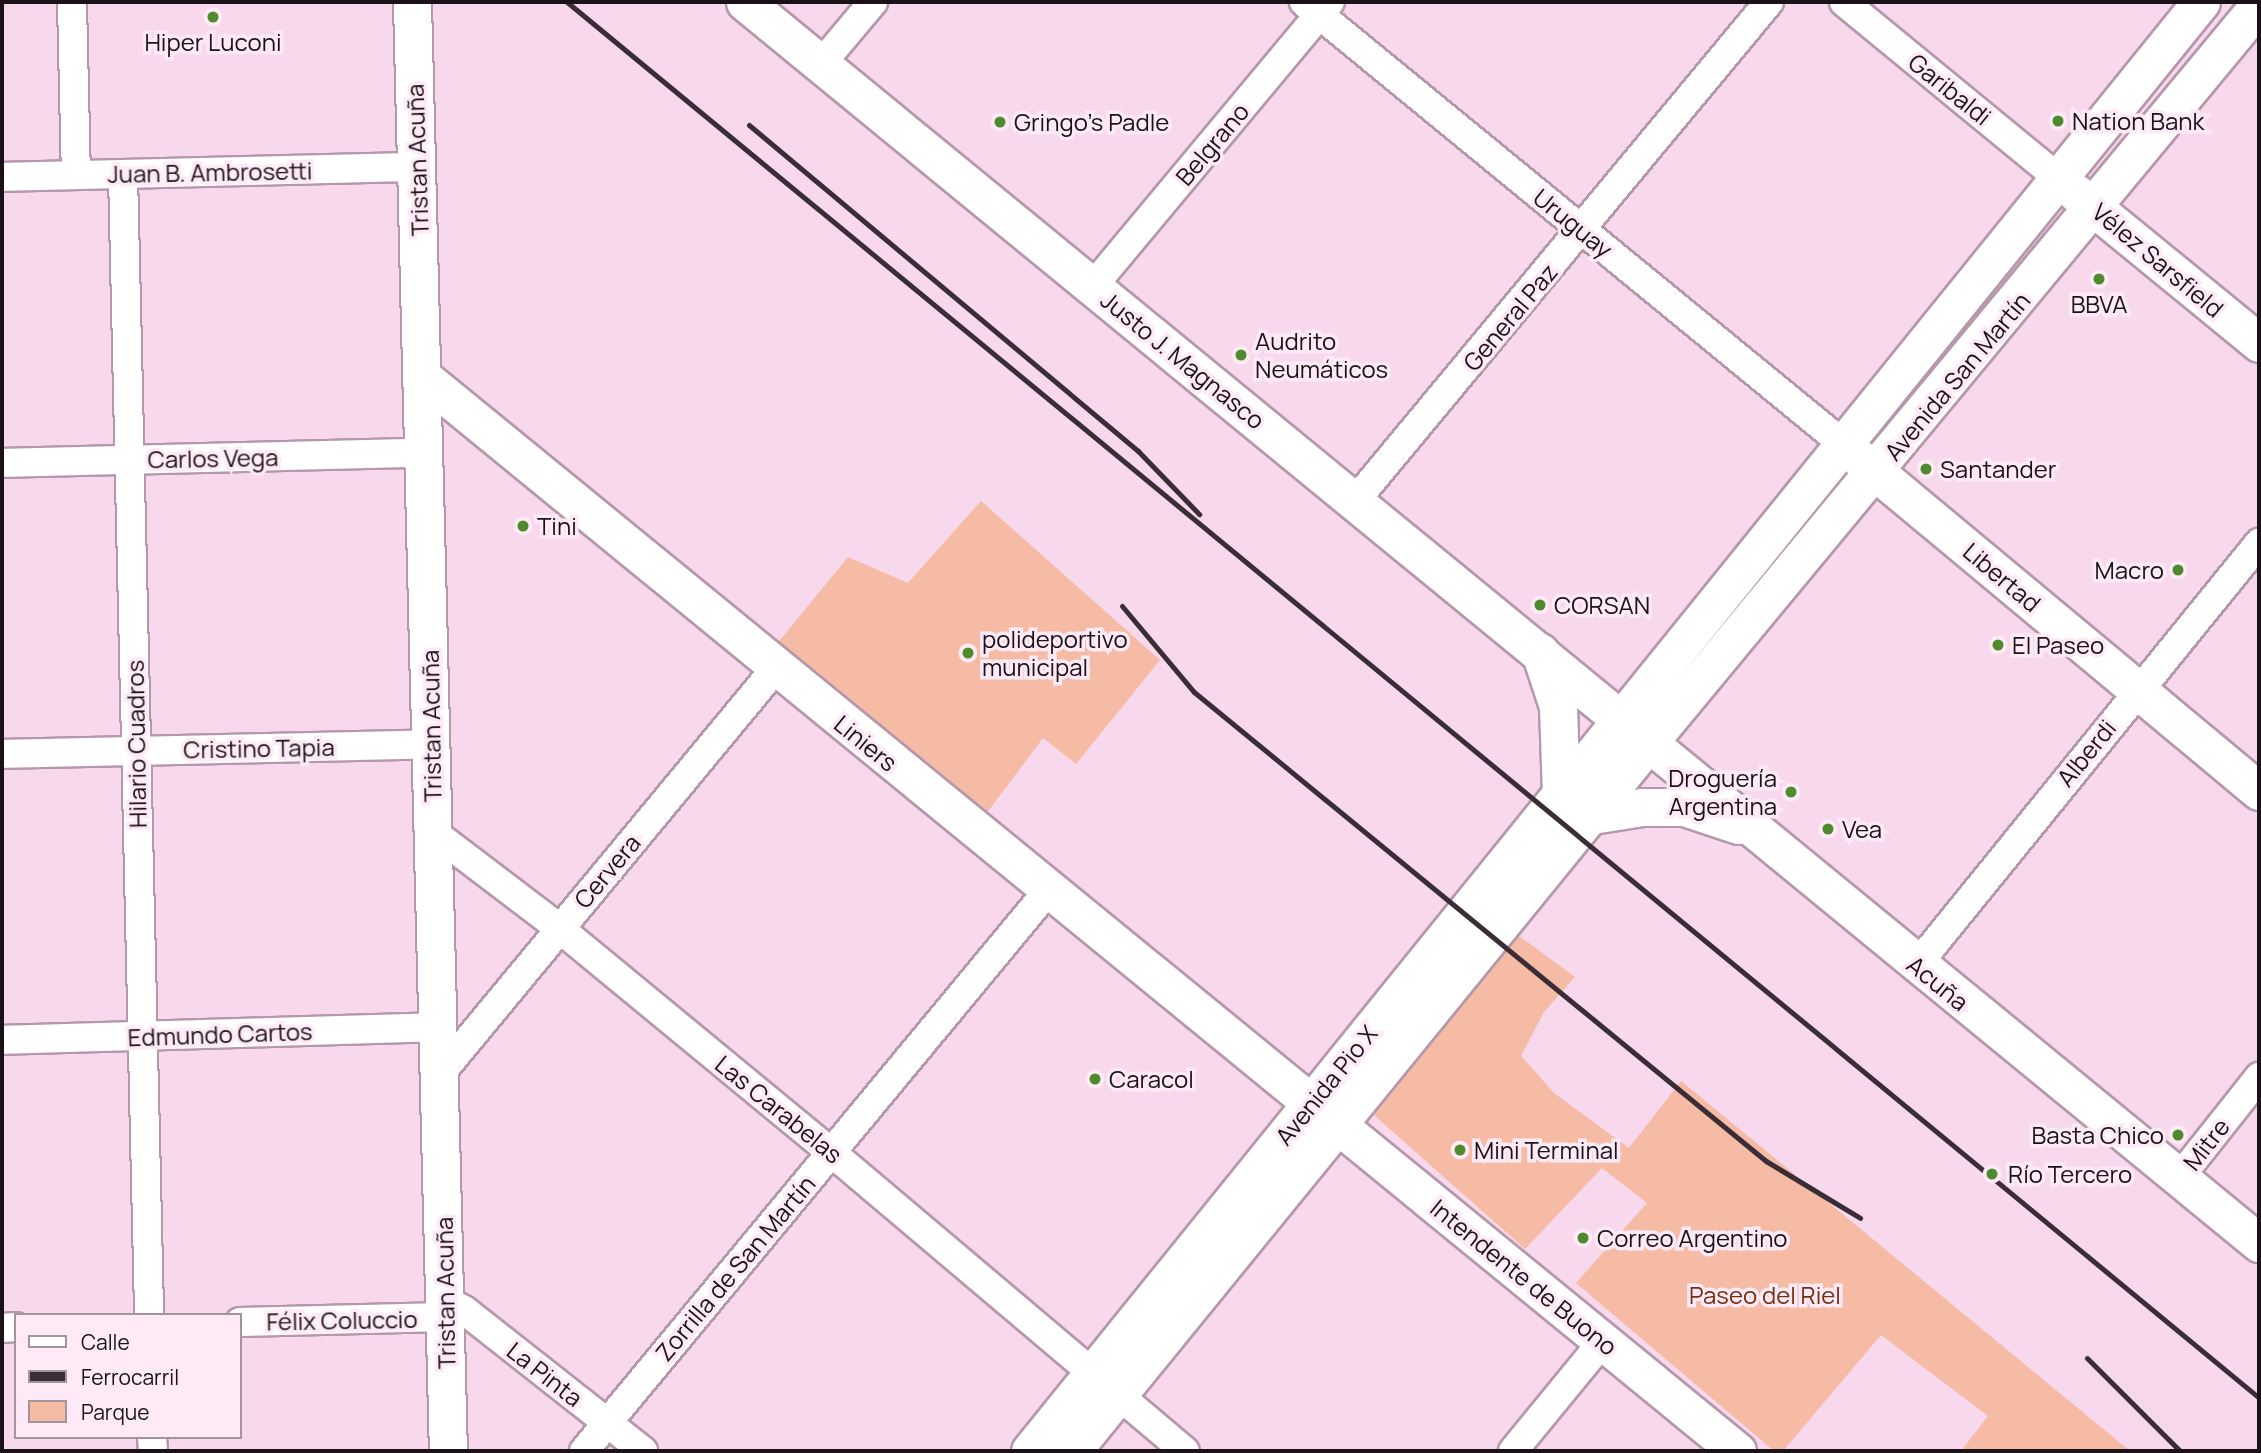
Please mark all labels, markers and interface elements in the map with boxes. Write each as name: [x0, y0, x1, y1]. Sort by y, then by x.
marker: Hiper Luconi: [205, 9, 221, 25]
place label: Hiper Luconi: [144, 28, 282, 56]
street label: Garibaldi: [1903, 47, 1997, 131]
street label: Tristan Acuña: [400, 83, 434, 237]
street label: Belgrano: [1169, 97, 1255, 191]
place label: Nation Bank: [2072, 107, 2204, 135]
place label: Gringo's Padle: [1014, 108, 1169, 136]
marker: Nation Bank: [2050, 113, 2066, 129]
marker: Gringo's Padle: [992, 114, 1008, 130]
street label: Juan B. Ambrosetti: [107, 156, 313, 188]
street label: Uruguay: [1528, 182, 1618, 264]
street label: Vélez Sarsfield: [2087, 197, 2229, 323]
street label: General Paz: [1457, 258, 1563, 376]
marker: BBVA: [2091, 271, 2107, 287]
street label: Justo J. Magnasco: [1095, 285, 1271, 435]
street label: Avenida San Martín: [1878, 286, 2036, 466]
place label: BBVA: [2071, 290, 2127, 318]
place label: Audrito Neumáticos: [1255, 327, 1388, 383]
marker: Audrito Neumáticos: [1233, 347, 1249, 363]
street label: Carlos Vega: [147, 442, 279, 474]
place label: Santander: [1940, 455, 2056, 483]
marker: Santander: [1918, 461, 1934, 477]
place label: Tini: [537, 512, 577, 540]
marker: Tini: [515, 518, 531, 534]
street label: Libertad: [1958, 536, 2046, 618]
place label: Macro: [2095, 556, 2164, 584]
marker: Macro: [2170, 562, 2186, 578]
place label: CORSAN: [1554, 591, 1650, 619]
marker: CORSAN: [1532, 597, 1548, 613]
place label: polideportivo municipal: [982, 625, 1128, 681]
place label: El Paseo: [2012, 631, 2104, 659]
marker: El Paseo: [1990, 637, 2006, 653]
marker: polideportivo municipal: [960, 645, 976, 661]
street label: Tristan Acuña: [415, 650, 447, 802]
street label: Hilario Cuadros: [120, 660, 152, 828]
street label: Liniers: [829, 709, 903, 777]
street label: Alberdi: [2050, 714, 2122, 792]
street label: Cristino Tapia: [183, 732, 335, 764]
place label: Droguería Argentina: [1668, 764, 1777, 820]
marker: Droguería Argentina: [1783, 784, 1799, 800]
place label: Vea: [1842, 815, 1882, 843]
marker: Vea: [1820, 821, 1836, 837]
street label: Cervera: [568, 828, 646, 914]
street label: Acuña: [1902, 950, 1974, 1016]
street label: Edmundo Cartos: [127, 1016, 313, 1052]
street label: Avenida Pio X: [1269, 1019, 1383, 1151]
street label: Las Carabelas: [710, 1049, 848, 1169]
place label: Caracol: [1109, 1065, 1194, 1093]
marker: Caracol: [1087, 1071, 1103, 1087]
street label: Mitre: [2177, 1112, 2235, 1176]
place label: Basta Chico: [2031, 1121, 2164, 1149]
marker: Basta Chico: [2170, 1127, 2186, 1143]
place label: Mini Terminal: [1474, 1136, 1619, 1164]
marker: Mini Terminal: [1452, 1142, 1468, 1158]
place label: Río Tercero: [2008, 1160, 2132, 1188]
marker: Río Tercero: [1982, 1164, 2002, 1184]
street label: Zorrilla de San Martín: [649, 1169, 821, 1367]
street label: Intendente de Buono: [1425, 1193, 1623, 1361]
street label: Tristan Acuña: [429, 1217, 461, 1369]
place label: Correo Argentino: [1597, 1224, 1788, 1252]
marker: Correo Argentino: [1575, 1230, 1591, 1246]
park label: Paseo del Riel: [1689, 1281, 1841, 1309]
street label: Félix Coluccio: [266, 1304, 418, 1336]
legend: [14, 1313, 242, 1439]
text: Calle: [81, 1328, 130, 1356]
street label: La Pinta: [502, 1336, 588, 1412]
text: Ferrocarril: [81, 1363, 179, 1391]
text: Parque: [81, 1398, 150, 1426]

